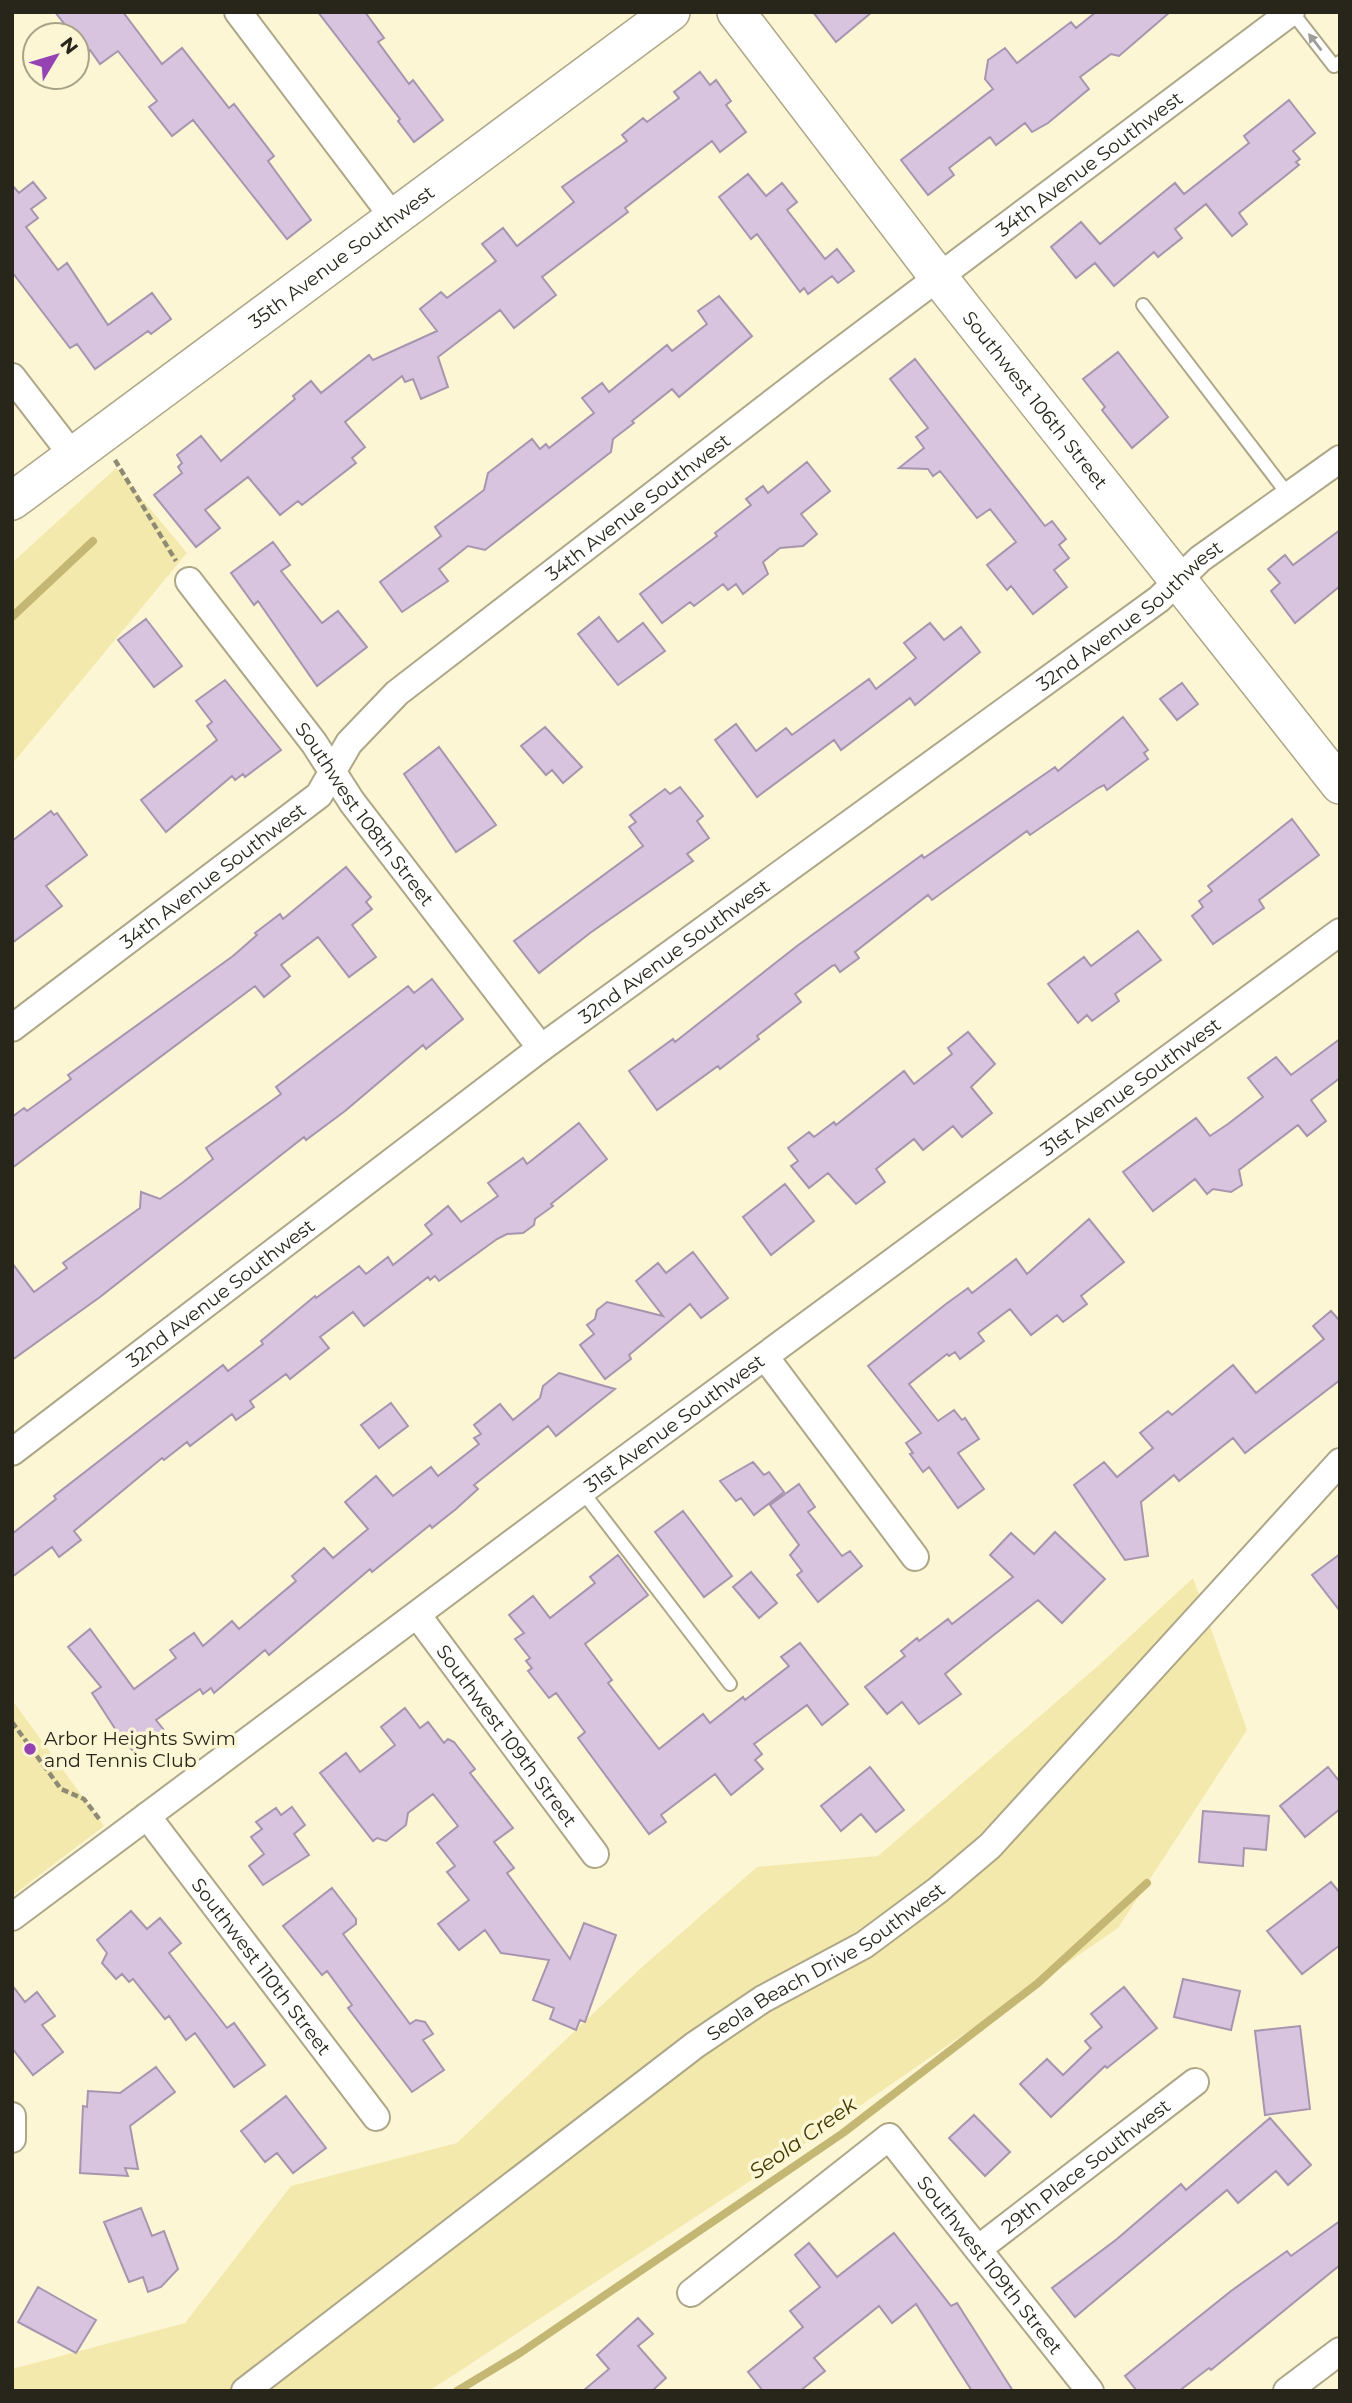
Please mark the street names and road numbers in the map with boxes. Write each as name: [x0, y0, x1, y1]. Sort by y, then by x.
street label: 34th Avenue Southwest: [992, 87, 1187, 242]
street label: 35th Avenue Southwest: [244, 181, 439, 333]
street label: Southwest 106th Street: [958, 306, 1113, 494]
street label: 34th Avenue Southwest: [541, 429, 735, 586]
street label: 32nd Avenue Southwest: [1032, 536, 1227, 696]
street label: Southwest 108th Street: [290, 718, 439, 911]
street label: 34th Avenue Southwest: [116, 798, 311, 954]
street label: 32nd Avenue Southwest: [574, 875, 775, 1029]
street label: 31st Avenue Southwest: [1036, 1013, 1225, 1161]
street label: 32nd Avenue Southwest: [122, 1214, 319, 1372]
street label: 31st Avenue Southwest: [580, 1349, 769, 1497]
street label: Southwest 109th Street: [431, 1640, 582, 1832]
street label: Southwest 110th Street: [186, 1874, 336, 2060]
street label: Seola Beach Drive Southwest: [702, 1878, 950, 2046]
street label: 29th Place Southwest: [997, 2094, 1175, 2239]
street label: Southwest 109th Street: [912, 2171, 1067, 2359]

